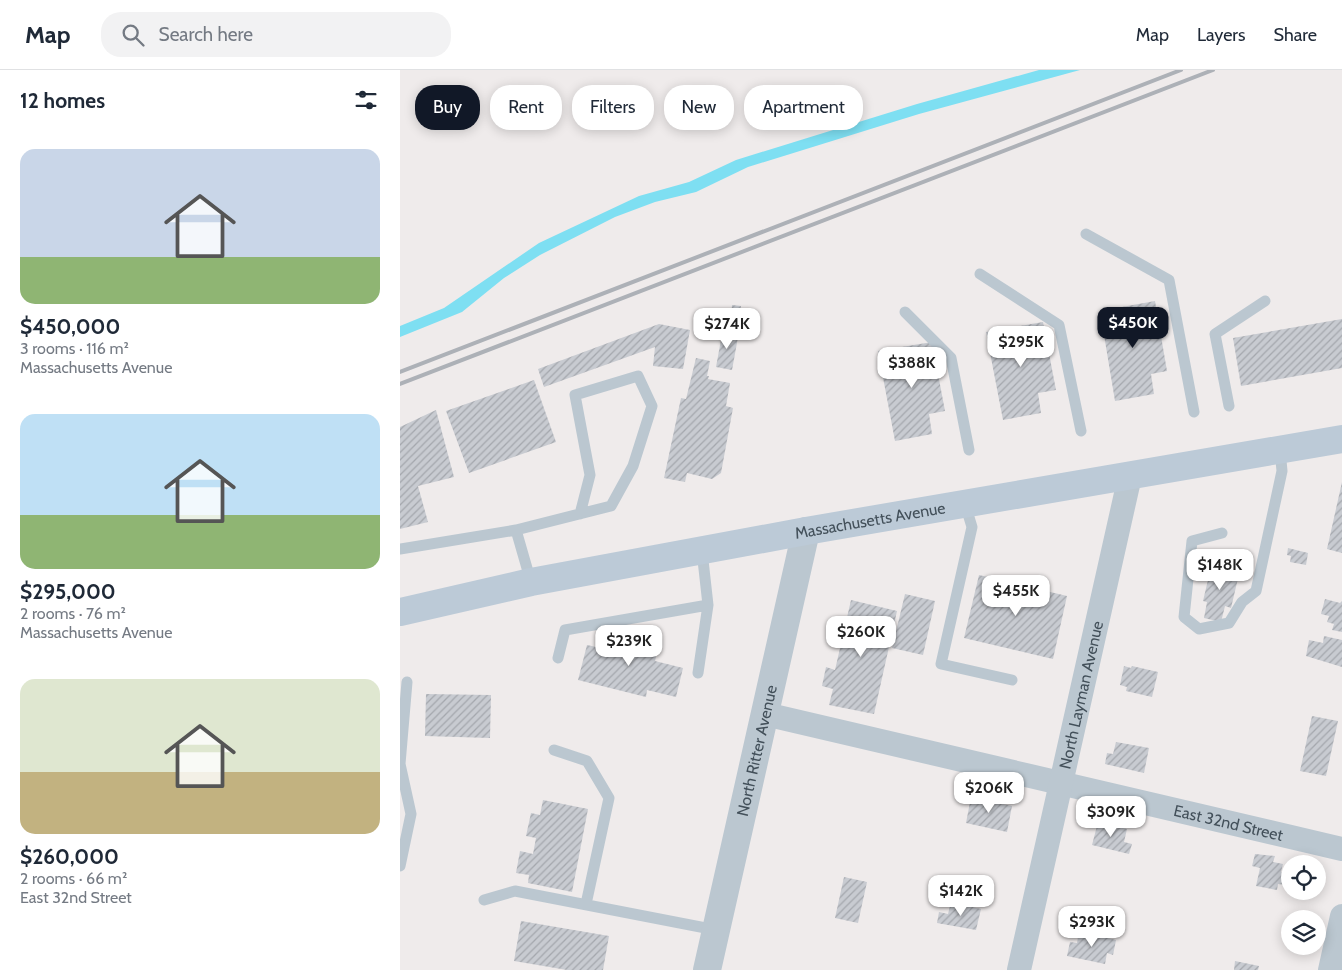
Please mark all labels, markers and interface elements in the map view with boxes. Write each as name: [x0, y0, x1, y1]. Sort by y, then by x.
search box: [101, 12, 451, 57]
text: Map: [25, 20, 71, 49]
icon: search: [119, 21, 147, 49]
text: Search here: [159, 23, 253, 46]
text: Map: [1136, 24, 1169, 46]
text: Layers: [1197, 24, 1246, 46]
text: Share: [1274, 24, 1317, 46]
chip: Buy: [415, 85, 480, 130]
chip: Rent: [490, 85, 562, 130]
chip: Filters: [572, 85, 654, 130]
chip: New: [664, 85, 734, 130]
chip: Apartment: [744, 85, 863, 130]
icon: filters: [352, 86, 380, 114]
text: 12 homes: [20, 88, 105, 113]
icon: home: [155, 181, 245, 271]
pin: $450K: [1098, 306, 1168, 349]
pin: $274K: [692, 308, 762, 350]
text: $450K: [1108, 313, 1158, 332]
text: $450,000: [20, 314, 120, 339]
text: $274K: [704, 314, 750, 333]
pin: $295K: [986, 326, 1056, 368]
text: $295K: [998, 332, 1044, 351]
text: 3 rooms · 116 m²: [20, 339, 129, 358]
pin: $388K: [877, 346, 947, 389]
text: $388K: [888, 353, 936, 372]
text: Massachusetts Avenue: [20, 358, 172, 377]
icon: home: [155, 446, 245, 536]
street label: Massachusetts Avenue: [793, 498, 947, 542]
pin: $148K: [1185, 548, 1255, 591]
text: $148K: [1198, 555, 1242, 574]
pin: $455K: [981, 574, 1051, 617]
text: $295,000: [20, 579, 116, 604]
text: $455K: [993, 581, 1039, 600]
text: 2 rooms · 76 m²: [20, 604, 126, 623]
pin: $260K: [826, 616, 896, 658]
street label: North Layman Avenue: [1055, 619, 1107, 771]
text: $260K: [837, 622, 885, 641]
text: Massachusetts Avenue: [20, 623, 172, 642]
pin: $239K: [594, 624, 664, 667]
text: $239K: [606, 631, 652, 650]
street label: North Ritter Avenue: [732, 683, 781, 818]
icon: home: [155, 711, 245, 801]
pin: $206K: [954, 772, 1024, 814]
text: $206K: [965, 778, 1013, 797]
pin: $309K: [1076, 796, 1146, 838]
street label: East 32nd Street: [1172, 800, 1286, 845]
text: $309K: [1087, 802, 1135, 821]
text: $260,000: [20, 844, 119, 869]
map controls: [1281, 855, 1326, 955]
button: locate: [1281, 855, 1326, 900]
text: 2 rooms · 66 m²: [20, 869, 127, 888]
pin: $142K: [926, 874, 996, 917]
text: $142K: [939, 881, 983, 900]
text: East 32nd Street: [20, 888, 132, 907]
pin: $293K: [1057, 906, 1127, 948]
button: layers: [1281, 910, 1326, 955]
text: $293K: [1069, 912, 1115, 931]

